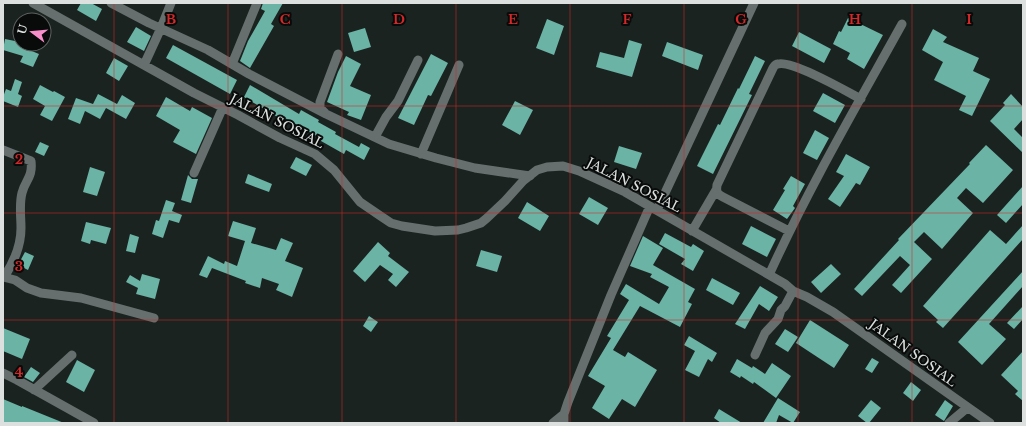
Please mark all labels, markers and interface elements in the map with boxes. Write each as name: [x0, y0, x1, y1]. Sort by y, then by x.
text: B: [166, 11, 176, 28]
text: C: [280, 11, 291, 28]
text: D: [393, 11, 405, 28]
text: E: [508, 11, 518, 28]
text: F: [623, 11, 632, 28]
text: G: [735, 11, 747, 28]
text: H: [849, 11, 861, 28]
text: I: [966, 11, 972, 28]
north arrow: [12, 12, 52, 52]
text: U: [14, 22, 31, 36]
street label: JALAN SOSIAL: [225, 89, 328, 152]
text: 2: [15, 151, 23, 168]
street label: JALAN SOSIAL: [582, 153, 685, 216]
text: 3: [15, 258, 23, 275]
street label: JALAN SOSIAL: [864, 314, 960, 391]
text: 4: [15, 364, 24, 381]

